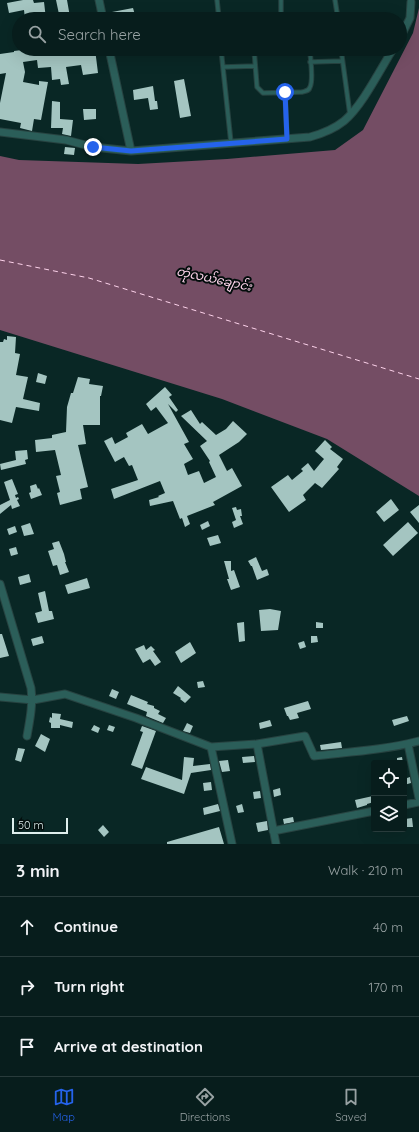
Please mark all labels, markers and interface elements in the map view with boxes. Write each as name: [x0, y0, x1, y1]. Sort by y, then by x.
search box: [12, 12, 407, 56]
icon: search: [26, 23, 48, 45]
text: Search here: [58, 25, 141, 44]
route start: [276, 83, 294, 101]
route end: [84, 138, 102, 156]
water label: တုံလယ်ချောင်း: [174, 262, 254, 297]
map controls: [371, 760, 407, 832]
button: locate: [371, 760, 407, 796]
button: layers: [371, 796, 407, 832]
scale bar: [12, 816, 68, 835]
text: 50 m: [18, 818, 44, 832]
text: 3 min: [16, 860, 60, 881]
text: Walk · 210 m: [328, 862, 403, 878]
icon: ahead: [16, 916, 38, 938]
text: Continue: [54, 917, 118, 936]
text: 40 m: [373, 919, 403, 935]
icon: right: [16, 976, 38, 998]
text: Turn right: [54, 977, 125, 996]
text: 170 m: [368, 979, 403, 995]
icon: arrive: [16, 1036, 38, 1058]
text: Arrive at destination: [54, 1037, 203, 1056]
tab: Map: [52, 1086, 75, 1124]
tab: Directions: [180, 1086, 230, 1124]
tab: Saved: [335, 1086, 367, 1124]

